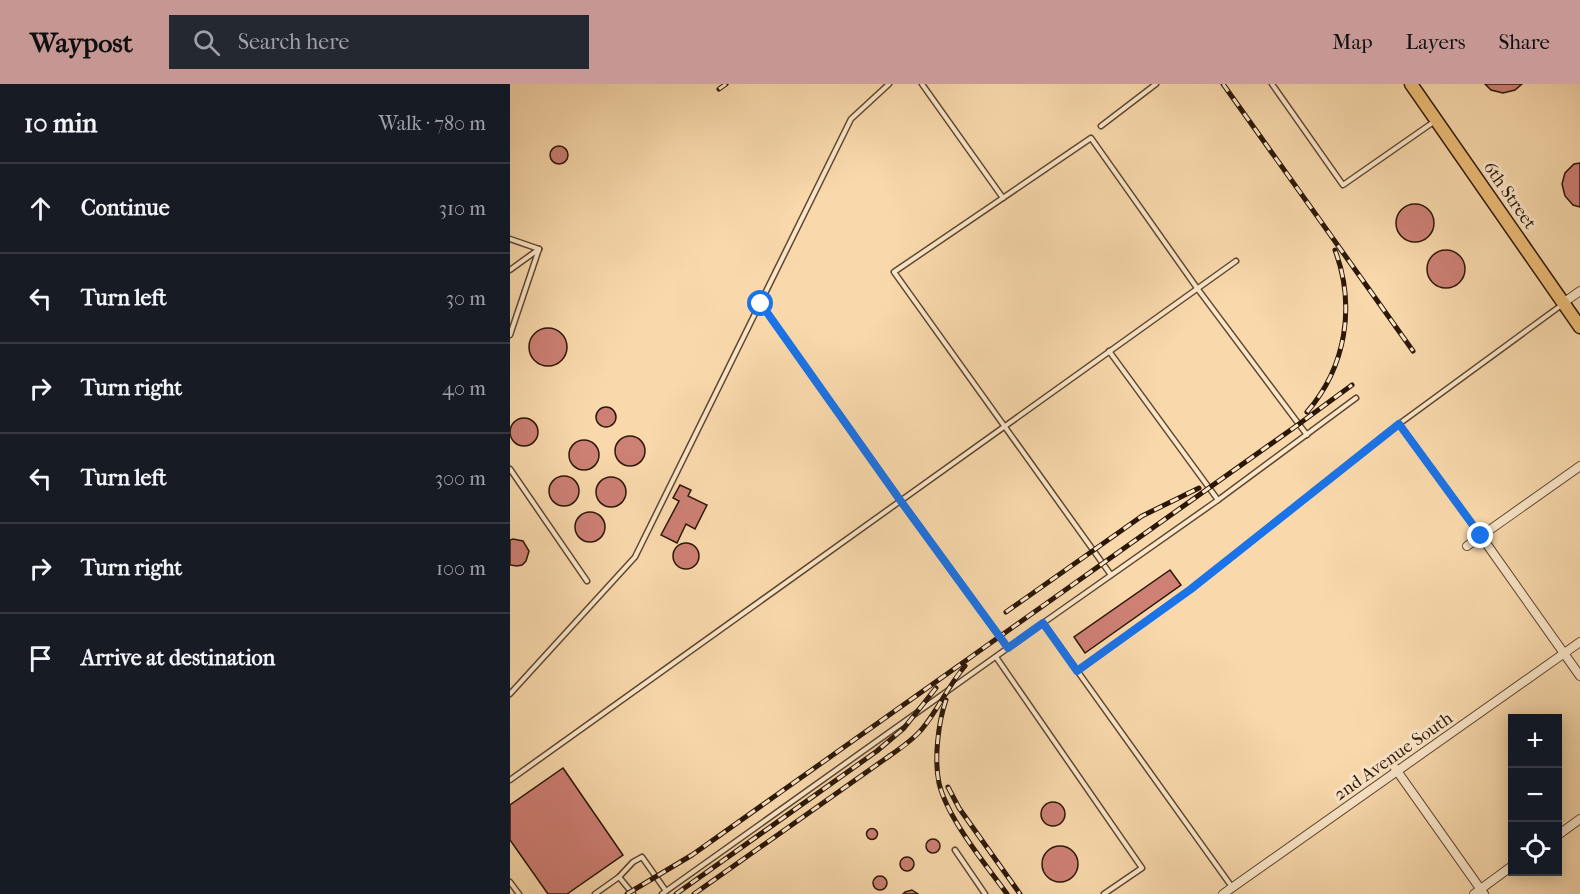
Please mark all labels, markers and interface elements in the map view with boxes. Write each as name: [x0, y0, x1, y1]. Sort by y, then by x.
search box: [169, 15, 589, 69]
text: Waypost: [30, 26, 133, 59]
icon: search: [190, 26, 223, 59]
text: Search here: [238, 29, 349, 55]
text: Map: [1332, 30, 1373, 54]
text: Layers: [1406, 30, 1465, 54]
text: Share: [1498, 30, 1550, 54]
text: 10 min: [24, 108, 97, 139]
text: Walk · 780 m: [378, 112, 486, 135]
street label: 6th Street: [1479, 157, 1541, 234]
icon: ahead: [24, 192, 57, 225]
text: Continue: [81, 195, 170, 221]
text: 310 m: [439, 197, 486, 220]
icon: left: [24, 282, 57, 315]
text: Turn left: [81, 285, 167, 311]
text: 30 m: [446, 287, 486, 310]
route start: [747, 290, 773, 316]
icon: right: [24, 372, 57, 405]
text: Turn right: [81, 375, 182, 401]
text: 40 m: [442, 377, 486, 400]
icon: left: [24, 462, 57, 495]
text: Turn left: [81, 465, 167, 491]
text: 300 m: [435, 467, 486, 490]
route end: [1467, 522, 1493, 548]
icon: right: [24, 552, 57, 585]
text: Turn right: [81, 555, 182, 581]
text: 100 m: [436, 557, 486, 580]
icon: arrive: [24, 642, 57, 675]
text: Arrive at destination: [81, 645, 275, 671]
street label: 2nd Avenue South: [1330, 708, 1457, 805]
map controls: [1508, 714, 1562, 876]
button: +: [1508, 714, 1562, 768]
button: −: [1508, 768, 1562, 822]
button: locate: [1508, 822, 1562, 876]

